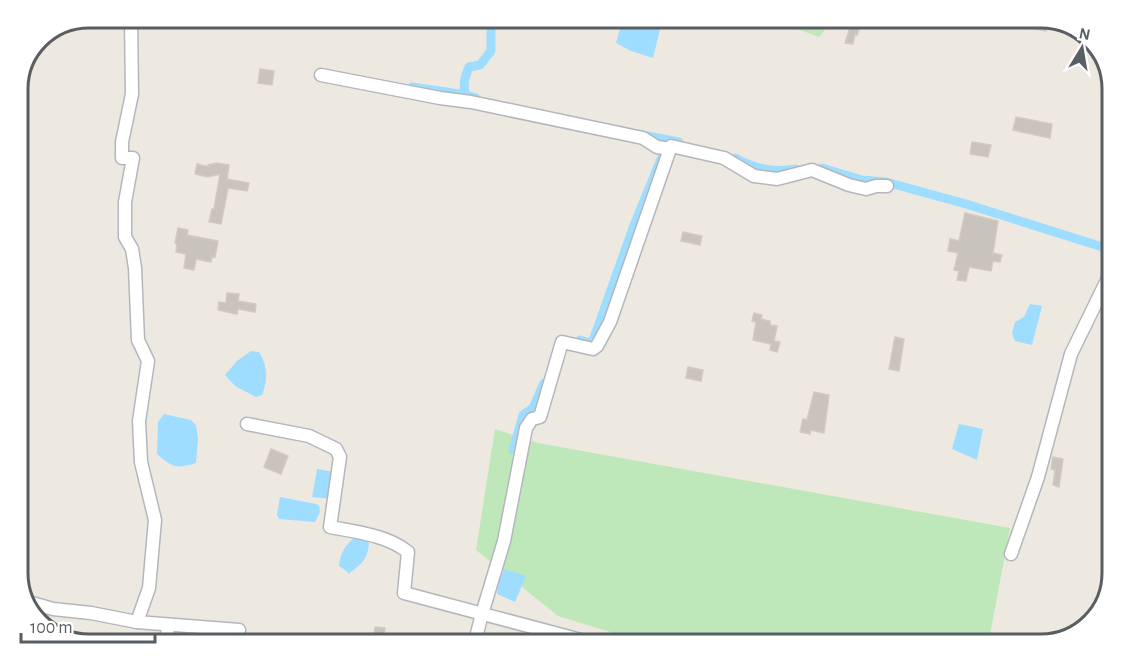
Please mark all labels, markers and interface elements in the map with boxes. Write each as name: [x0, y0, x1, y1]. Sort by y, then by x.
north arrow: [1052, 18, 1112, 78]
text: N: [1078, 25, 1092, 43]
scale bar: [21, 606, 154, 644]
text: 100 m: [30, 619, 73, 637]

